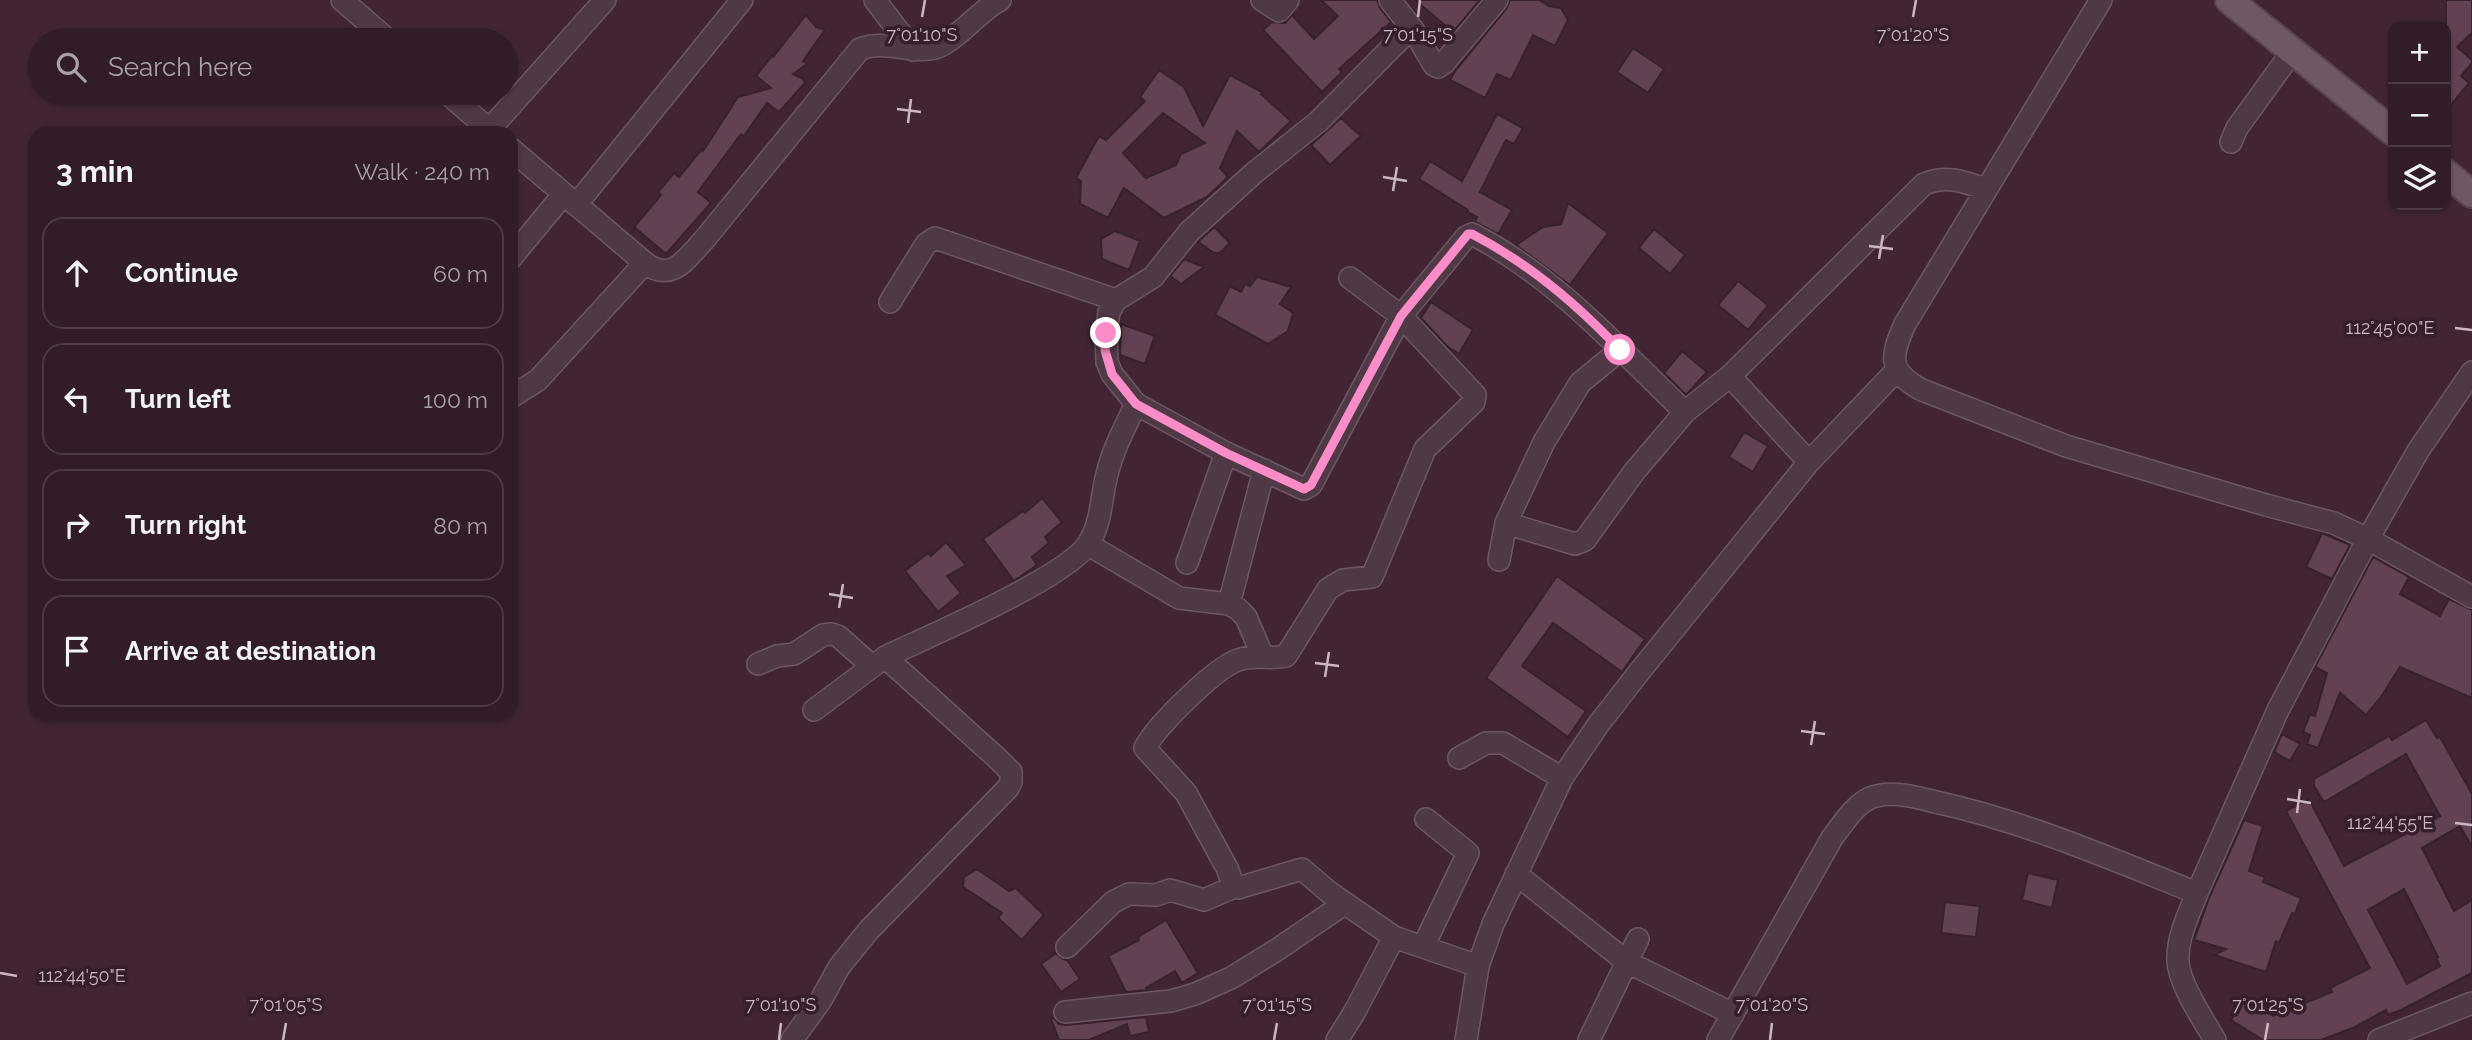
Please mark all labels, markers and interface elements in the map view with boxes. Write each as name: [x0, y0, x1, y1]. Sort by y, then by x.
map controls: [2388, 21, 2451, 210]
button: +: [2388, 21, 2451, 84]
text: 7°01'10"S: [887, 24, 957, 45]
text: 7°01'15"S: [1383, 24, 1453, 45]
text: 7°01'20"S: [1877, 24, 1949, 45]
search box: [28, 28, 518, 105]
icon: search: [52, 48, 90, 86]
text: Search here: [108, 52, 252, 82]
button: −: [2388, 84, 2451, 147]
button: layers: [2388, 147, 2451, 210]
text: 3 min: [56, 154, 134, 189]
text: Walk · 240 m: [354, 158, 490, 185]
icon: ahead: [58, 254, 96, 292]
text: Continue: [125, 258, 238, 288]
text: 60 m: [433, 260, 488, 287]
route end: [1090, 317, 1121, 348]
text: 112°45'00"E: [2345, 317, 2435, 338]
route start: [1604, 334, 1635, 365]
icon: left: [58, 380, 96, 418]
text: Turn left: [125, 384, 231, 414]
text: 100 m: [423, 386, 488, 413]
icon: right: [58, 506, 96, 544]
text: Turn right: [125, 510, 246, 540]
text: 80 m: [433, 512, 488, 539]
icon: arrive: [58, 632, 96, 670]
text: Arrive at destination: [125, 636, 376, 666]
text: 112°44'55"E: [2347, 812, 2433, 833]
text: 112°44'50"E: [38, 965, 126, 986]
text: 7°01'05"S: [250, 994, 323, 1015]
text: 7°01'10"S: [746, 994, 816, 1015]
text: 7°01'15"S: [1242, 994, 1312, 1015]
text: 7°01'20"S: [1736, 994, 1808, 1015]
text: 7°01'25"S: [2232, 994, 2304, 1015]

